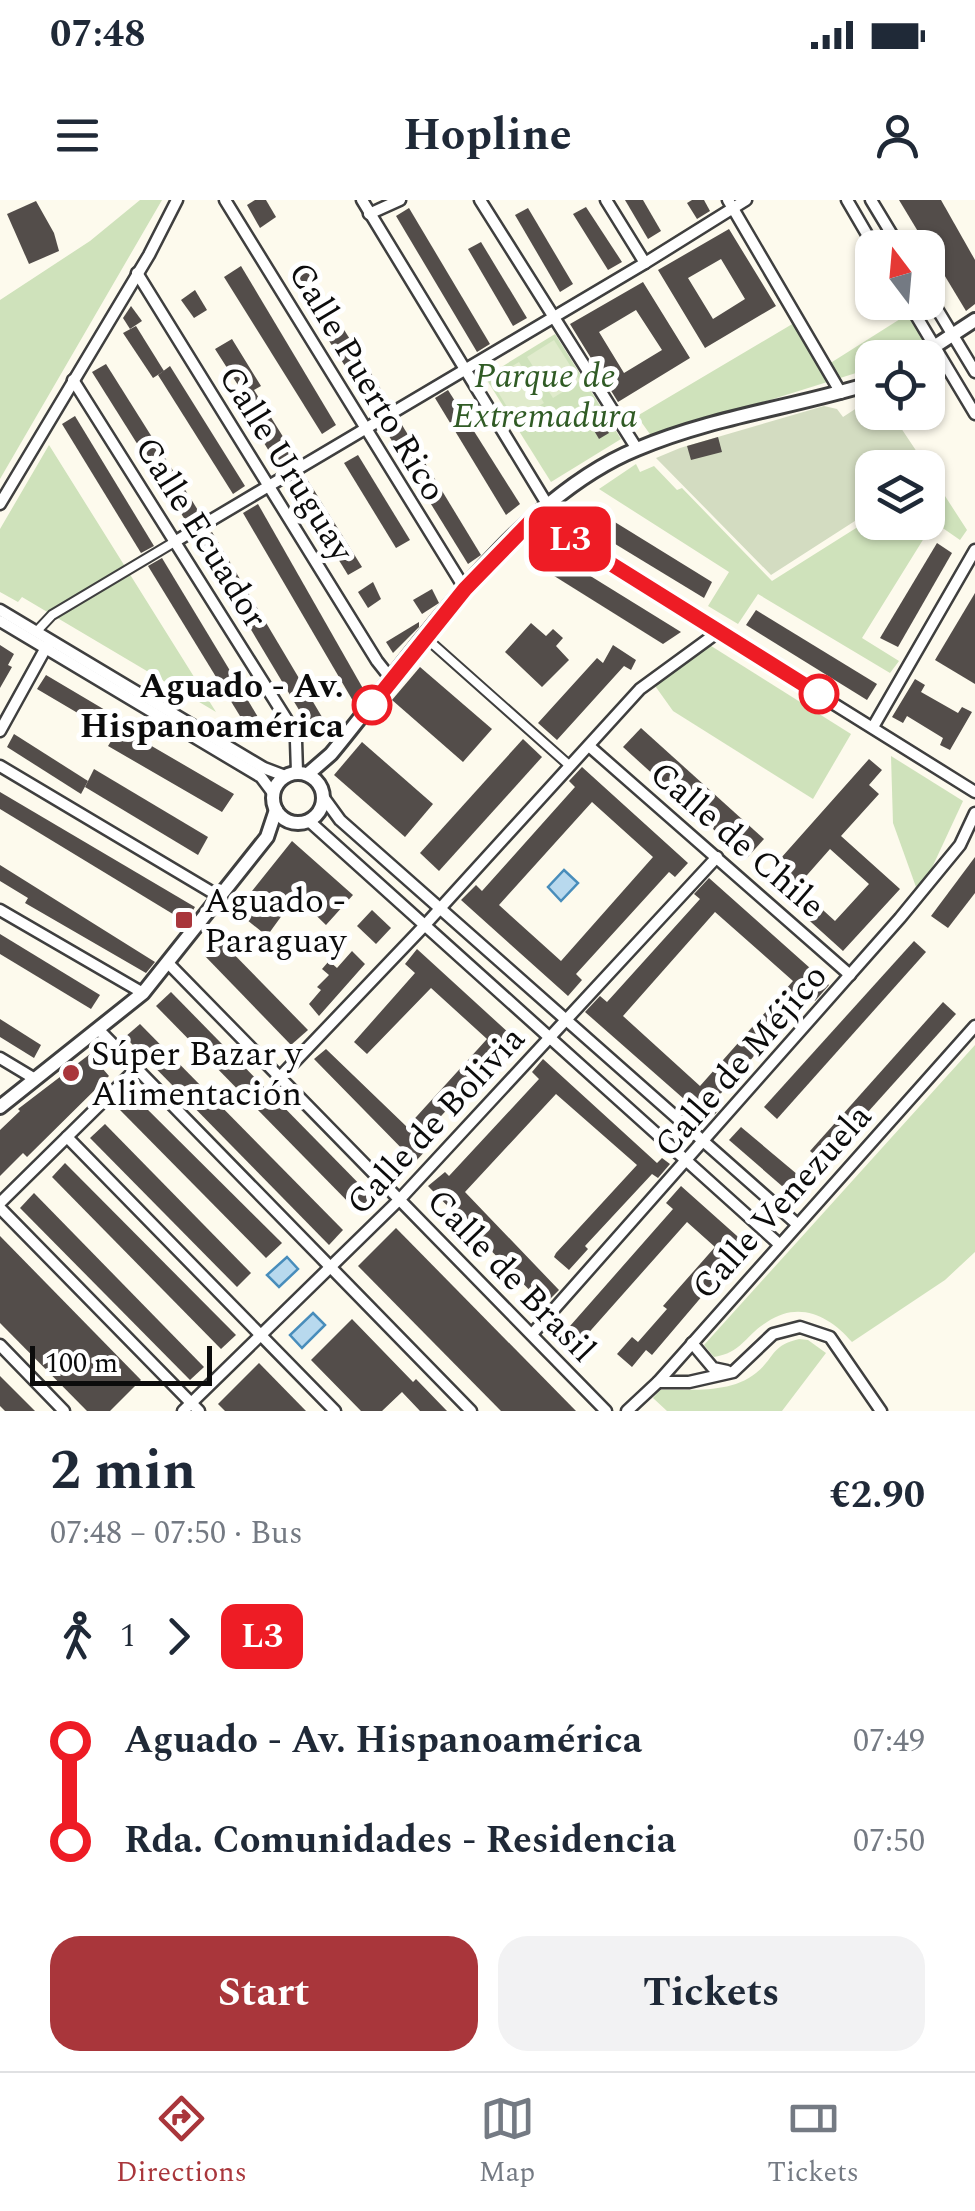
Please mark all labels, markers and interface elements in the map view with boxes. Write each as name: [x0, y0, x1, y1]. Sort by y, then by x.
text: 07:48: [50, 6, 145, 64]
text: Hopline: [403, 101, 572, 170]
icon: menu: [50, 108, 105, 163]
icon: person: [870, 108, 925, 163]
north arrow: [855, 230, 945, 320]
map controls: [855, 230, 945, 540]
street label: Calle Puerto Rico: [274, 252, 459, 512]
button: locate: [855, 340, 945, 430]
park label: Parque de Extremadura: [453, 350, 638, 443]
street label: Calle Uruguay: [204, 356, 368, 573]
street label: Calle Ecuador: [121, 427, 281, 639]
button: layers: [855, 450, 945, 540]
line badge: L3: [525, 506, 615, 572]
text: L3: [549, 513, 591, 566]
place label: Aguado - Av. Hispanoamérica: [80, 660, 344, 753]
unlabelled marker: [800, 675, 838, 713]
marker: Aguado - Av. Hispanoamérica: [353, 686, 391, 724]
street label: Calle de Chile: [637, 749, 837, 932]
place label: Aguado - Paraguay: [204, 875, 348, 968]
marker: Aguado - Paraguay: [173, 909, 195, 931]
street label: Calle de Méjico: [642, 952, 841, 1170]
street label: Calle de Bolivia: [334, 1014, 538, 1228]
place label: Súper Bazar y Alimentación: [91, 1028, 303, 1121]
marker: Súper Bazar y Alimentación: [60, 1062, 82, 1084]
street label: Calle Venezuela: [679, 1092, 885, 1312]
street label: Calle de Brasil: [414, 1177, 608, 1375]
scale bar: [30, 1341, 212, 1386]
text: 100 m: [45, 1342, 118, 1385]
text: 2 min: [50, 1430, 196, 1513]
text: €2.90: [830, 1467, 925, 1525]
text: 07:48 – 07:50 · Bus: [50, 1509, 303, 1558]
icon: walk: [50, 1609, 105, 1664]
icon: forward: [151, 1609, 206, 1664]
text: L3: [241, 1610, 283, 1663]
text: 1: [120, 1612, 136, 1661]
text: Aguado - Av. Hispanoamérica: [124, 1712, 642, 1770]
text: 07:49: [853, 1717, 925, 1766]
text: Rda. Comunidades - Residencia: [124, 1812, 676, 1870]
text: 07:50: [853, 1817, 925, 1866]
button: Start: [50, 1936, 478, 2051]
button: Tickets: [498, 1936, 925, 2051]
tab: Directions: [116, 2091, 247, 2194]
tab: Map: [479, 2091, 535, 2194]
tab: Tickets: [767, 2091, 859, 2194]

